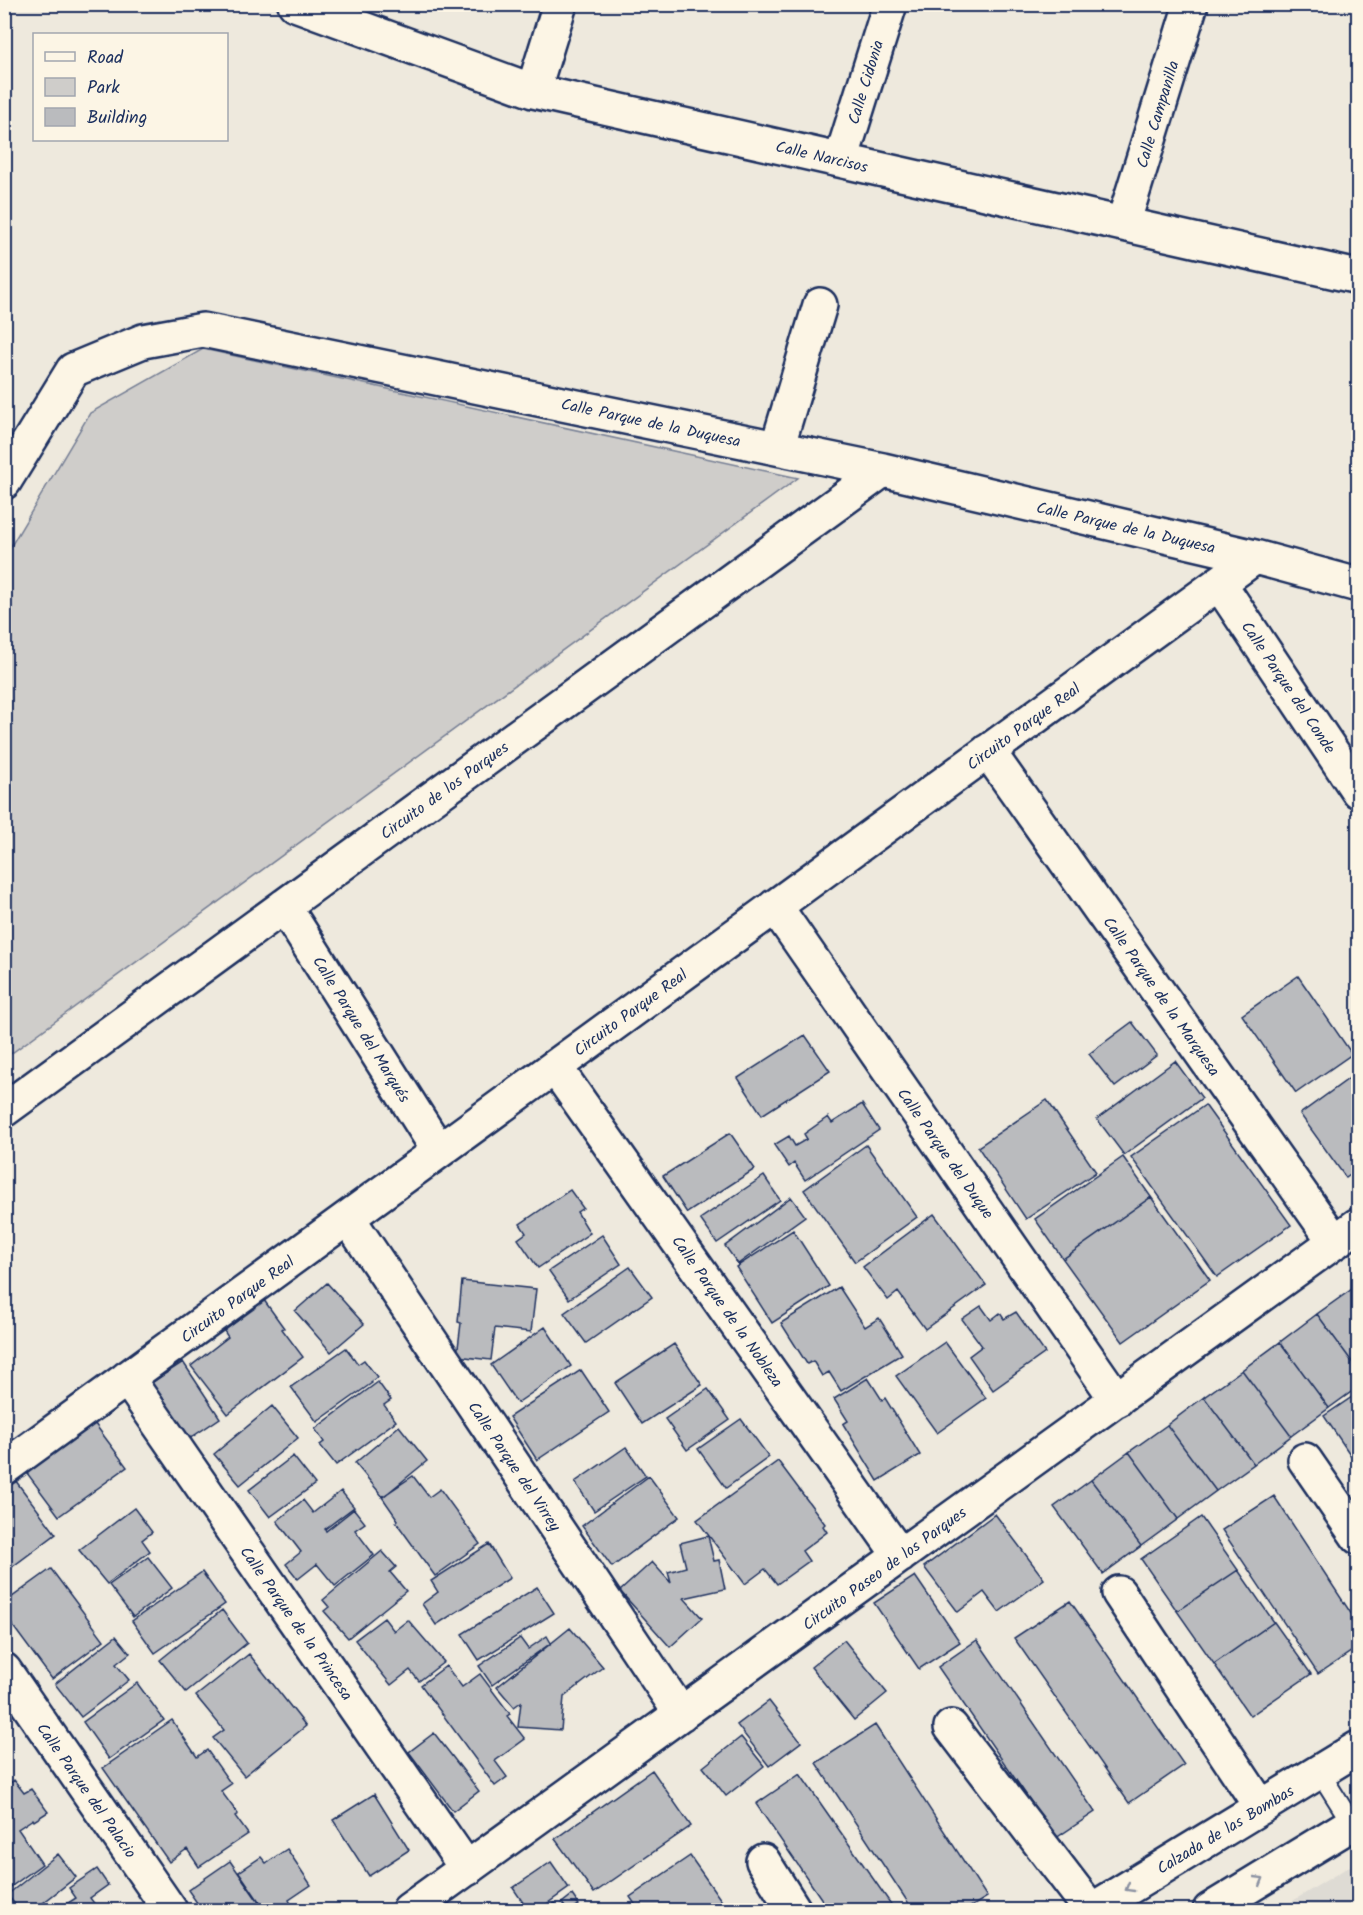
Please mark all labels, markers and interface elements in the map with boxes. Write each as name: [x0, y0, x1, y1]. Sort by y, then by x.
legend: [33, 33, 228, 141]
street label: Calle Cidonia: [842, 37, 891, 128]
text: Road: [87, 44, 124, 73]
street label: Calle Campanilla: [1130, 58, 1187, 171]
text: Park: [87, 74, 120, 103]
text: Building: [87, 104, 147, 133]
street label: Calle Narcisos: [773, 135, 870, 180]
street label: Calle Parque de la Duquesa: [558, 392, 743, 455]
street label: Calle Parque de la Duquesa: [1034, 496, 1218, 561]
street label: Calle Parque del Conde: [1234, 617, 1341, 759]
street label: Circuito Parque Real: [962, 677, 1086, 777]
street label: Circuito de los Parques: [375, 736, 515, 847]
street label: Calle Parque de la Marquesa: [1096, 912, 1226, 1082]
street label: Calle Parque del Marqués: [305, 952, 416, 1108]
street label: Circuito Parque Real: [569, 963, 693, 1063]
street label: Calle Parque del Duque: [890, 1083, 999, 1224]
street label: Calle Parque de la Nobleza: [665, 1231, 789, 1393]
street label: Circuito Parque Real: [176, 1250, 300, 1350]
street label: Calle Parque del Virrey: [461, 1397, 567, 1537]
street label: Circuito Paseo de los Parques: [798, 1501, 972, 1637]
street label: Calle Parque de la Princesa: [233, 1542, 359, 1706]
street label: Calle Parque del Palacio: [30, 1718, 142, 1864]
street label: Calzada de las Bombas: [1152, 1779, 1299, 1881]
one-way arrow: [1254, 1876, 1264, 1887]
one-way arrow: [1125, 1880, 1135, 1892]

